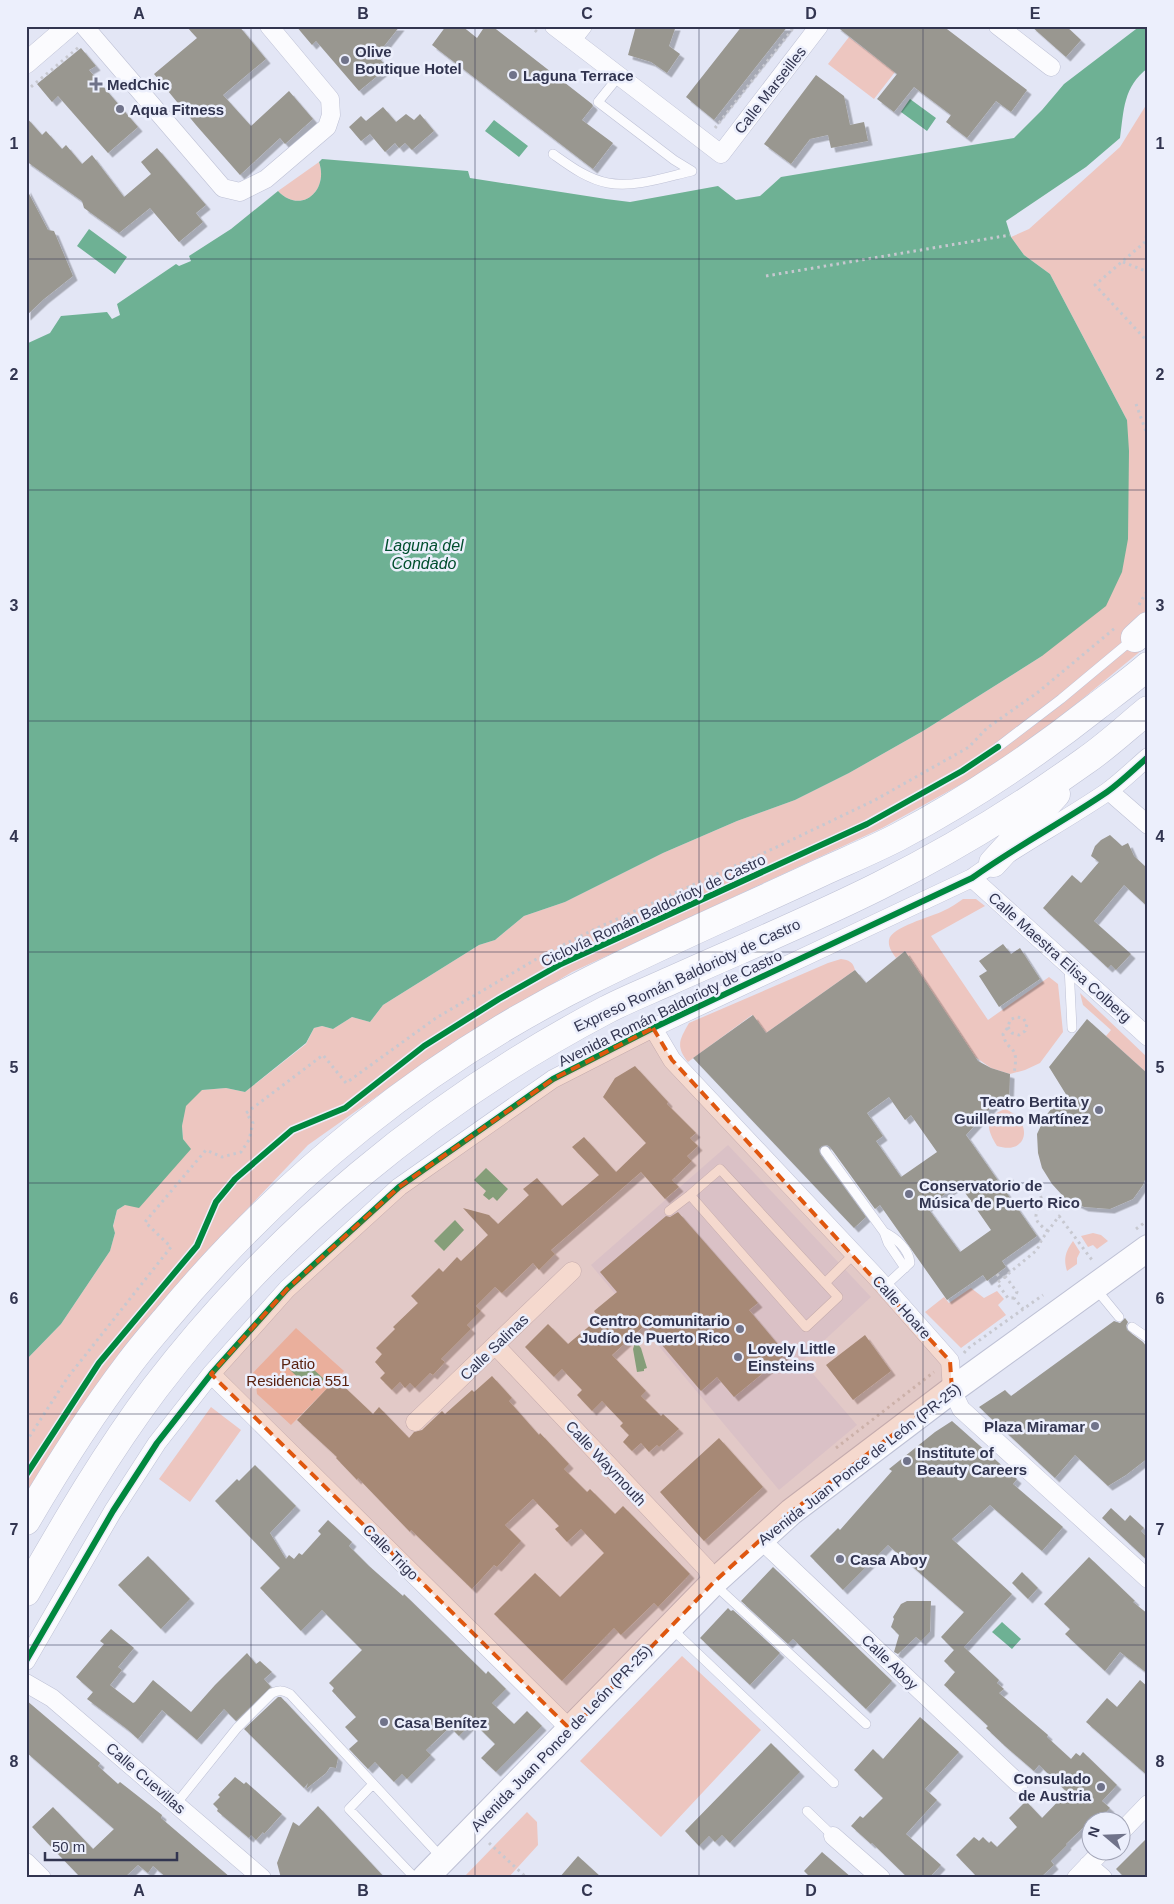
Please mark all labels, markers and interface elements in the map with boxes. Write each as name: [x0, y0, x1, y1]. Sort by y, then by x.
text: A: [133, 5, 145, 22]
text: B: [357, 5, 369, 22]
text: C: [581, 5, 593, 22]
text: D: [805, 5, 817, 22]
text: E: [1030, 5, 1041, 22]
place label: Olive Boutique Hotel: [355, 43, 462, 77]
street label: Calle Marseilles: [731, 43, 809, 137]
marker: Olive Boutique Hotel: [339, 54, 351, 66]
place label: Laguna Terrace: [523, 67, 634, 84]
marker: Laguna Terrace: [507, 69, 519, 81]
place label: MedChic: [107, 76, 170, 93]
marker: MedChic: [89, 77, 103, 91]
place label: Aqua Fitness: [130, 101, 224, 118]
marker: Aqua Fitness: [114, 103, 126, 115]
text: 1: [10, 135, 19, 152]
text: 1: [1156, 135, 1165, 152]
text: 2: [10, 366, 19, 383]
text: 2: [1156, 366, 1165, 383]
water label: Laguna del Condado: [384, 537, 464, 572]
text: 3: [10, 597, 19, 614]
text: 3: [1156, 597, 1165, 614]
text: 4: [10, 828, 19, 845]
text: 4: [1156, 828, 1165, 845]
street label: Ciclovía Román Baldorioty de Castro: [538, 850, 768, 970]
street label: Calle Maestra Elisa Colberg: [985, 888, 1135, 1026]
street label: Expreso Román Baldorioty de Castro: [571, 915, 803, 1035]
street label: Avenida Román Baldorioty de Castro: [555, 946, 785, 1070]
text: 5: [10, 1059, 19, 1076]
text: 5: [1156, 1059, 1165, 1076]
place label: Teatro Bertita y Guillermo Martínez: [954, 1093, 1090, 1127]
marker: Teatro Bertita y Guillermo Martínez: [1093, 1104, 1105, 1116]
place label: Conservatorio de Música de Puerto Rico: [919, 1177, 1080, 1211]
marker: Conservatorio de Música de Puerto Rico: [903, 1188, 915, 1200]
street label: Calle Hoare: [869, 1272, 935, 1342]
text: 6: [10, 1290, 19, 1307]
text: 6: [1156, 1290, 1165, 1307]
street label: Calle Salinas: [457, 1310, 531, 1384]
place label: Centro Comunitario Judío de Puerto Rico: [580, 1312, 730, 1346]
marker: Centro Comunitario Judío de Puerto Rico: [734, 1323, 746, 1335]
place label: Lovely Little Einsteins: [748, 1340, 836, 1374]
marker: Lovely Little Einsteins: [732, 1351, 744, 1363]
park label: Patio Residencia 551: [246, 1355, 350, 1389]
street label: Avenida Juan Ponce de León (PR-25): [754, 1380, 964, 1548]
street label: Calle Waymouth: [562, 1417, 650, 1509]
place label: Plaza Miramar: [984, 1418, 1085, 1435]
marker: Plaza Miramar: [1089, 1420, 1101, 1432]
place label: Institute of Beauty Careers: [917, 1444, 1027, 1478]
marker: Institute of Beauty Careers: [901, 1455, 913, 1467]
text: 7: [10, 1521, 19, 1538]
street label: Calle Trigo: [360, 1521, 422, 1583]
text: 7: [1156, 1521, 1165, 1538]
place label: Casa Aboy: [850, 1551, 928, 1568]
marker: Casa Aboy: [834, 1553, 846, 1565]
street label: Calle Aboy: [858, 1631, 922, 1693]
street label: Avenida Juan Ponce de León (PR-25): [467, 1641, 655, 1835]
place label: Casa Benítez: [394, 1714, 487, 1731]
marker: Casa Benítez: [378, 1716, 390, 1728]
street label: Calle Cuevillas: [103, 1739, 189, 1817]
text: 8: [10, 1753, 19, 1770]
text: 8: [1156, 1753, 1165, 1770]
place label: Consulado de Austria: [1014, 1770, 1092, 1804]
marker: Consulado de Austria: [1095, 1781, 1107, 1793]
north arrow: [1082, 1812, 1132, 1862]
text: N: [1084, 1824, 1103, 1839]
scale bar: [45, 1829, 178, 1861]
text: 50 m: [52, 1838, 85, 1855]
text: A: [133, 1882, 145, 1899]
text: B: [357, 1882, 369, 1899]
text: C: [581, 1882, 593, 1899]
text: D: [805, 1882, 817, 1899]
text: E: [1030, 1882, 1041, 1899]

